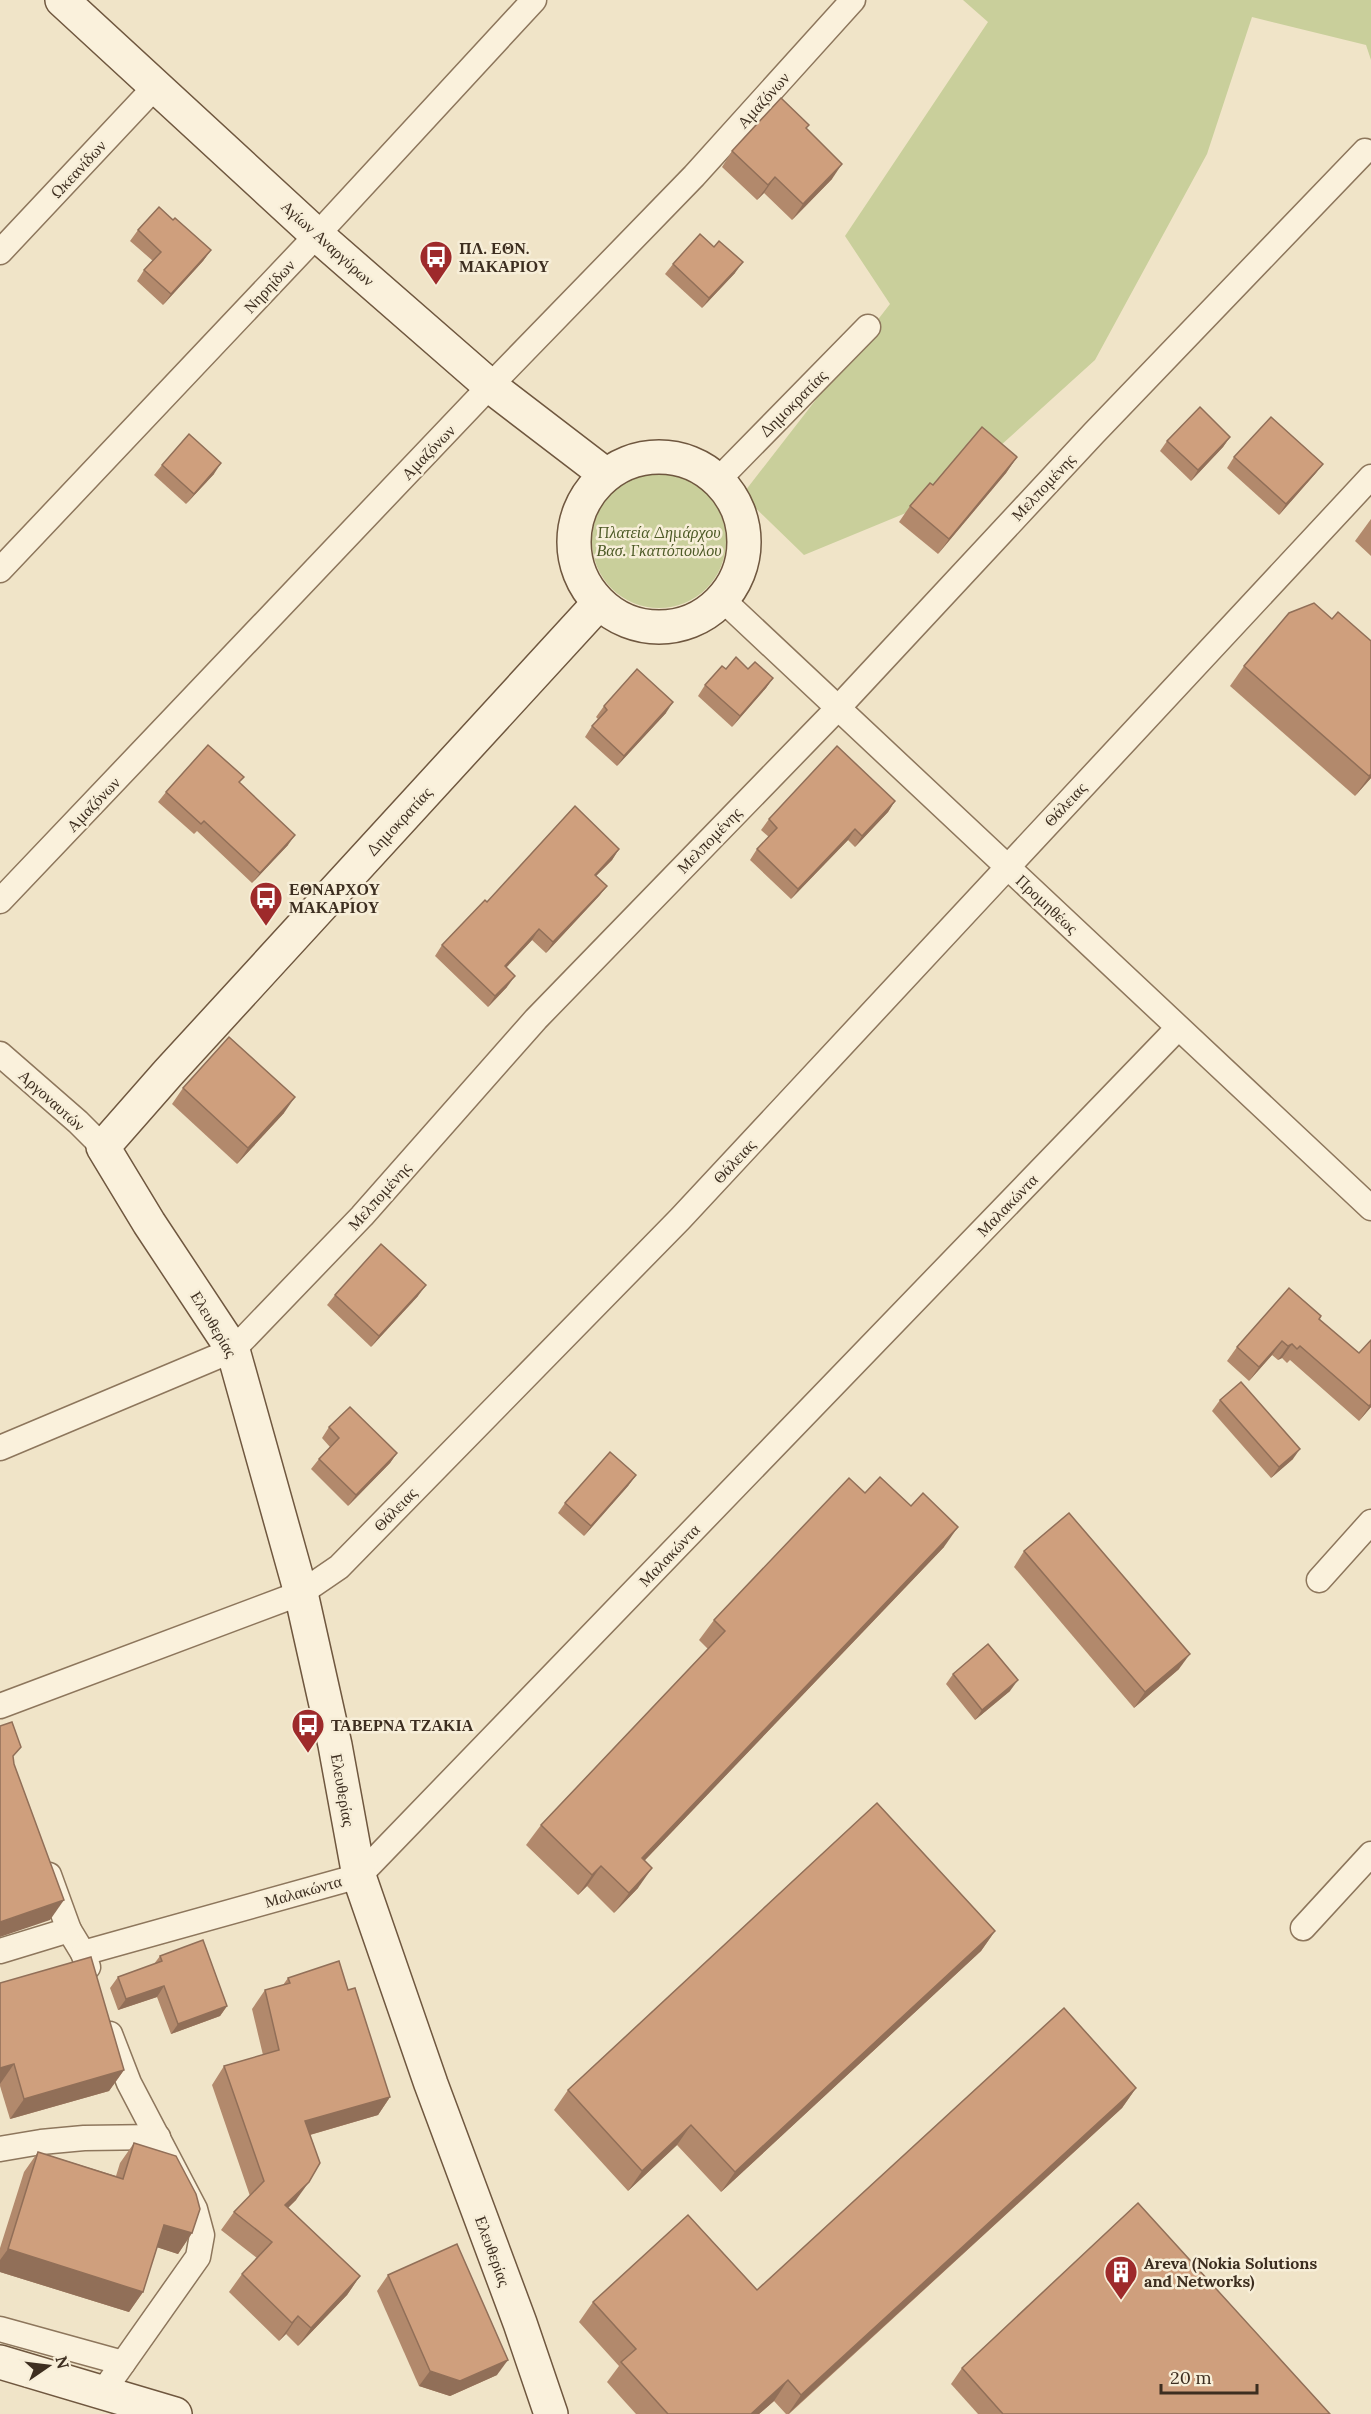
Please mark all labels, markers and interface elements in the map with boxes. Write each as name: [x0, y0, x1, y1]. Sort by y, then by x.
street label: Αμαζόνων: [733, 68, 793, 132]
street label: Ωκεανίδων: [46, 136, 110, 202]
street label: Αγίων Αναργύρων: [277, 196, 379, 290]
place label: ΠΛ. ΕΘΝ. ΜΑΚΑΡΙΟΥ: [459, 238, 550, 276]
bus stop icon: ΠΛ. ΕΘΝ. ΜΑΚΑΡΙΟΥ: [418, 239, 454, 286]
street label: Νηρηίδων: [239, 255, 299, 317]
street label: Δημοκρατίας: [755, 365, 831, 441]
street label: Αμαζόνων: [397, 420, 459, 484]
street label: Μελπομένης: [1007, 449, 1080, 525]
park label: Πλατεία Δημάρχου Βασ. Γκαττόπουλου: [596, 522, 722, 560]
street label: Αμαζόνων: [62, 772, 124, 836]
street label: Θάλειας: [1039, 777, 1091, 830]
street label: Δημοκρατίας: [362, 782, 437, 860]
street label: Μελπομένης: [672, 802, 746, 877]
street label: Προμηθέως: [1012, 870, 1083, 938]
place label: ΕΘΝΑΡΧΟΥ ΜΑΚΑΡΙΟΥ: [289, 879, 381, 917]
bus stop icon: ΕΘΝΑΡΧΟΥ ΜΑΚΑΡΙΟΥ: [248, 880, 284, 927]
street label: Αργοναυτών: [15, 1065, 89, 1135]
street label: Θάλειας: [708, 1134, 760, 1187]
street label: Μελπομένης: [343, 1157, 415, 1234]
street label: Μαλακώντα: [972, 1169, 1042, 1240]
street label: Ελευθερίας: [186, 1287, 242, 1361]
street label: Θάλειας: [369, 1482, 421, 1535]
street label: Μαλακώντα: [634, 1519, 704, 1590]
bus stop icon: ΤΑΒΕΡΝΑ ΤΖΑΚΙΑ: [290, 1707, 326, 1754]
place label: ΤΑΒΕΡΝΑ ΤΖΑΚΙΑ: [331, 1715, 474, 1735]
street label: Ελευθερίας: [327, 1752, 359, 1829]
street label: Μαλακώντα: [262, 1870, 344, 1912]
street label: Ελευθερίας: [471, 2213, 515, 2290]
place label: Areva (Nokia Solutions and Networks): [1144, 2253, 1317, 2292]
building icon: Areva (Nokia Solutions and Networks): [1103, 2254, 1139, 2301]
north arrow: [18, 2336, 78, 2396]
text: N: [51, 2354, 74, 2371]
scale bar: [1161, 2357, 1257, 2395]
text: 20 m: [1170, 2366, 1212, 2389]

